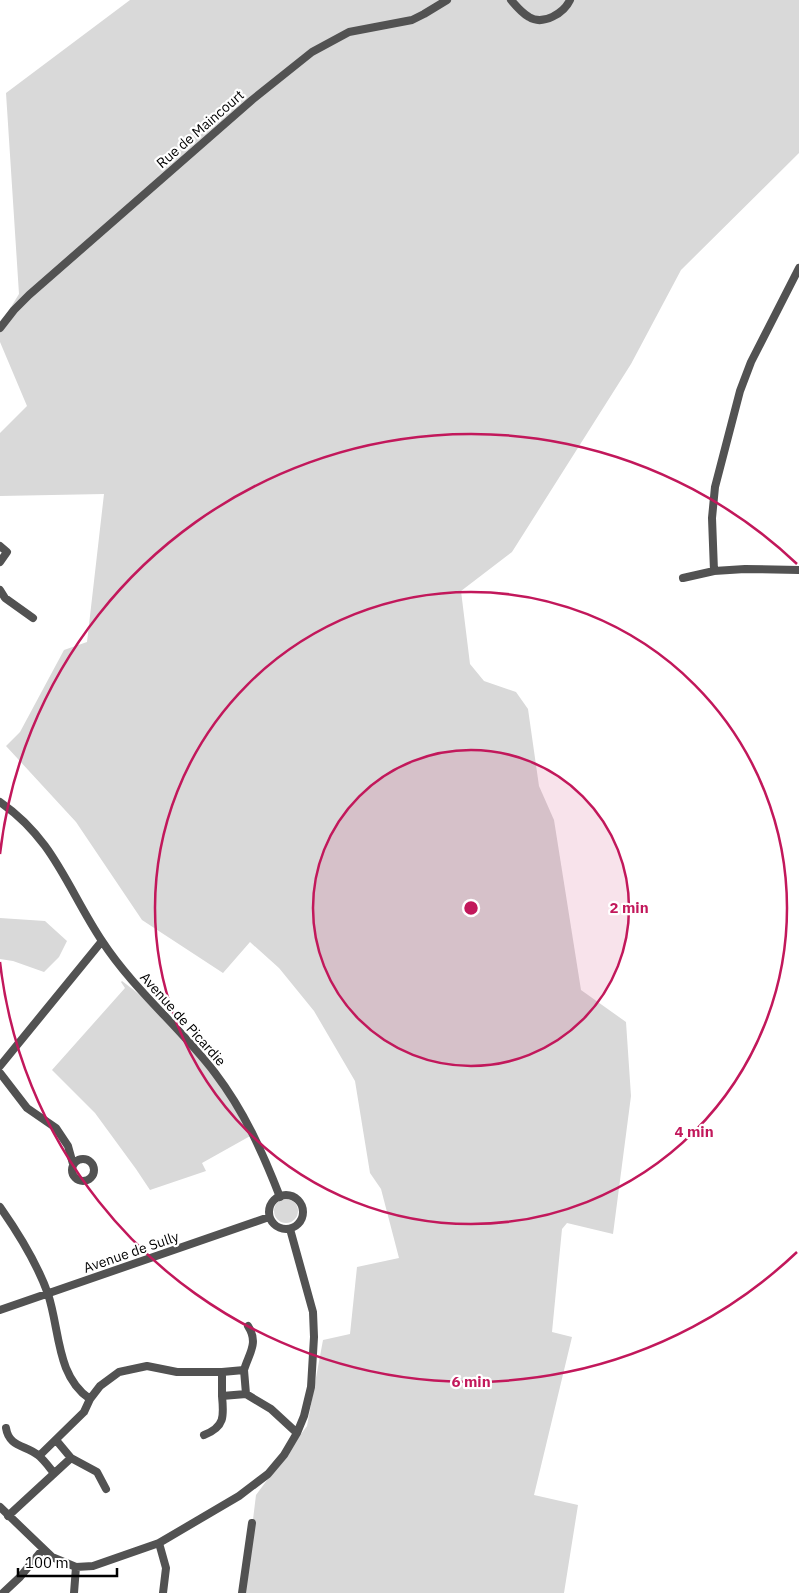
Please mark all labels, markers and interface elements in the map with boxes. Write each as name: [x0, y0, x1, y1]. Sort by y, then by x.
street label: Rue de Maincourt: [153, 86, 248, 172]
text: 2 min: [609, 898, 649, 917]
centre of rings: [462, 899, 480, 917]
street label: Avenue de Picardie: [136, 968, 230, 1070]
text: 4 min: [674, 1122, 714, 1141]
street label: Avenue de Sully: [81, 1227, 181, 1277]
text: 6 min: [451, 1372, 491, 1391]
scale bar: [18, 1546, 116, 1578]
text: 100 m: [25, 1553, 69, 1572]

